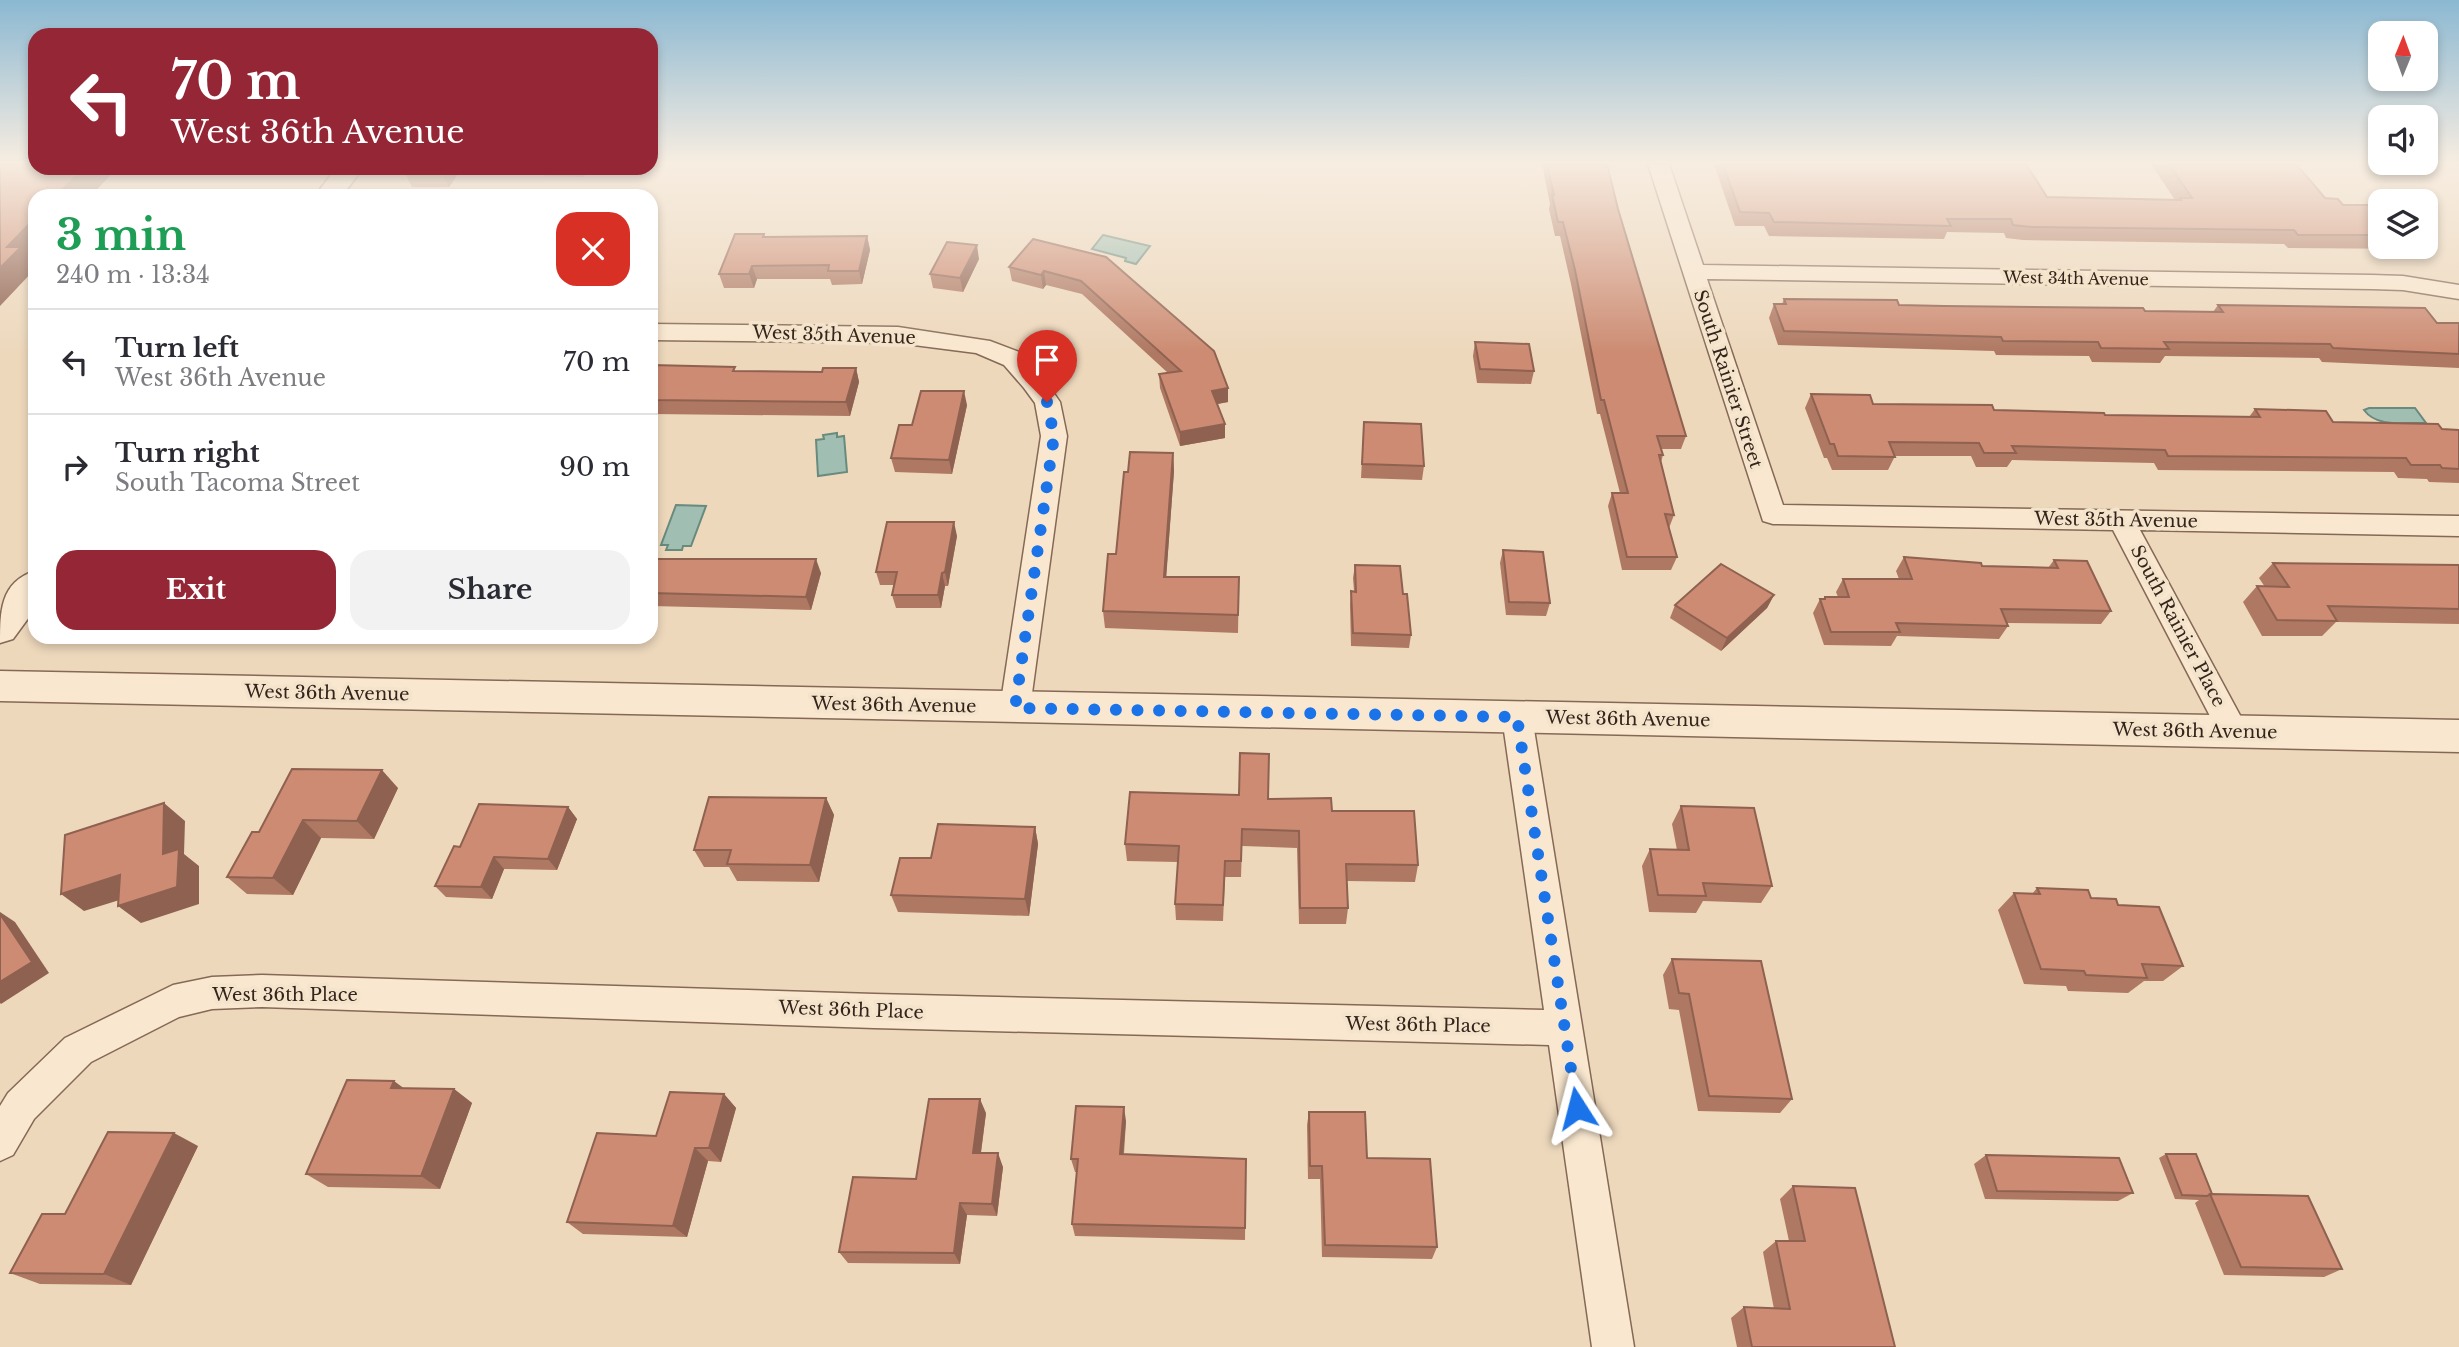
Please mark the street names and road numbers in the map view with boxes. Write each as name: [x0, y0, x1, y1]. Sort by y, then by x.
street label: West 34th Avenue: [2002, 267, 2149, 289]
street label: South Rainier Street: [1689, 287, 1767, 471]
street label: West 35th Avenue: [751, 321, 916, 349]
street label: West 35th Avenue: [2033, 508, 2198, 532]
street label: South Rainier Place: [2126, 541, 2230, 711]
street label: West 36th Avenue: [243, 681, 410, 705]
street label: West 36th Avenue: [810, 693, 977, 717]
street label: West 36th Avenue: [1544, 707, 1711, 731]
street label: West 36th Avenue: [2111, 719, 2278, 743]
street label: West 36th Place: [211, 984, 358, 1006]
street label: West 36th Place: [777, 996, 924, 1024]
street label: West 36th Place: [1344, 1013, 1491, 1037]

